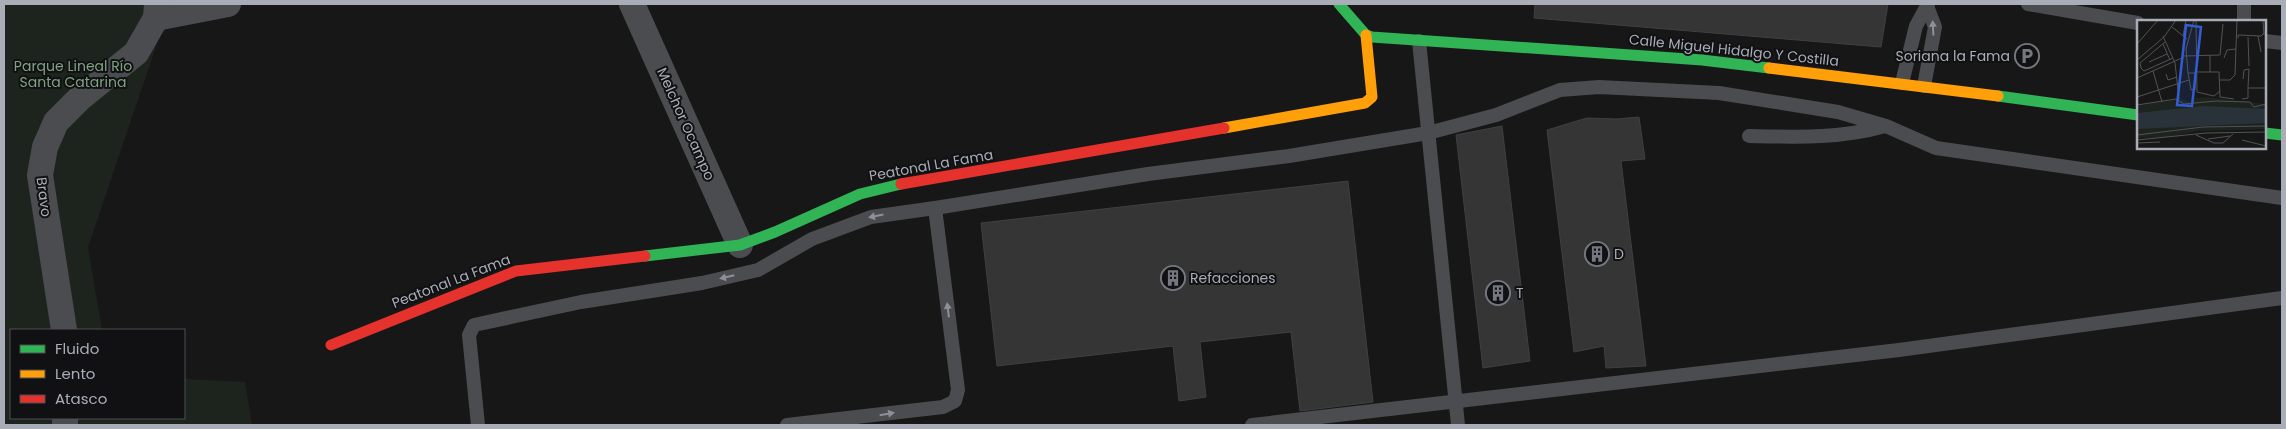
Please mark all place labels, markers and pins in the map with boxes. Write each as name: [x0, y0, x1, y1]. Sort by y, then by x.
parking icon: Soriana la Fama: [2014, 43, 2040, 69]
place label: Soriana la Fama: [1895, 46, 2010, 66]
building icon: D: [1584, 241, 1610, 267]
place label: D: [1614, 244, 1624, 264]
building icon: Refacciones: [1160, 265, 1186, 291]
place label: Refacciones: [1190, 268, 1276, 288]
building icon: T: [1485, 280, 1511, 306]
place label: T: [1516, 283, 1524, 303]

